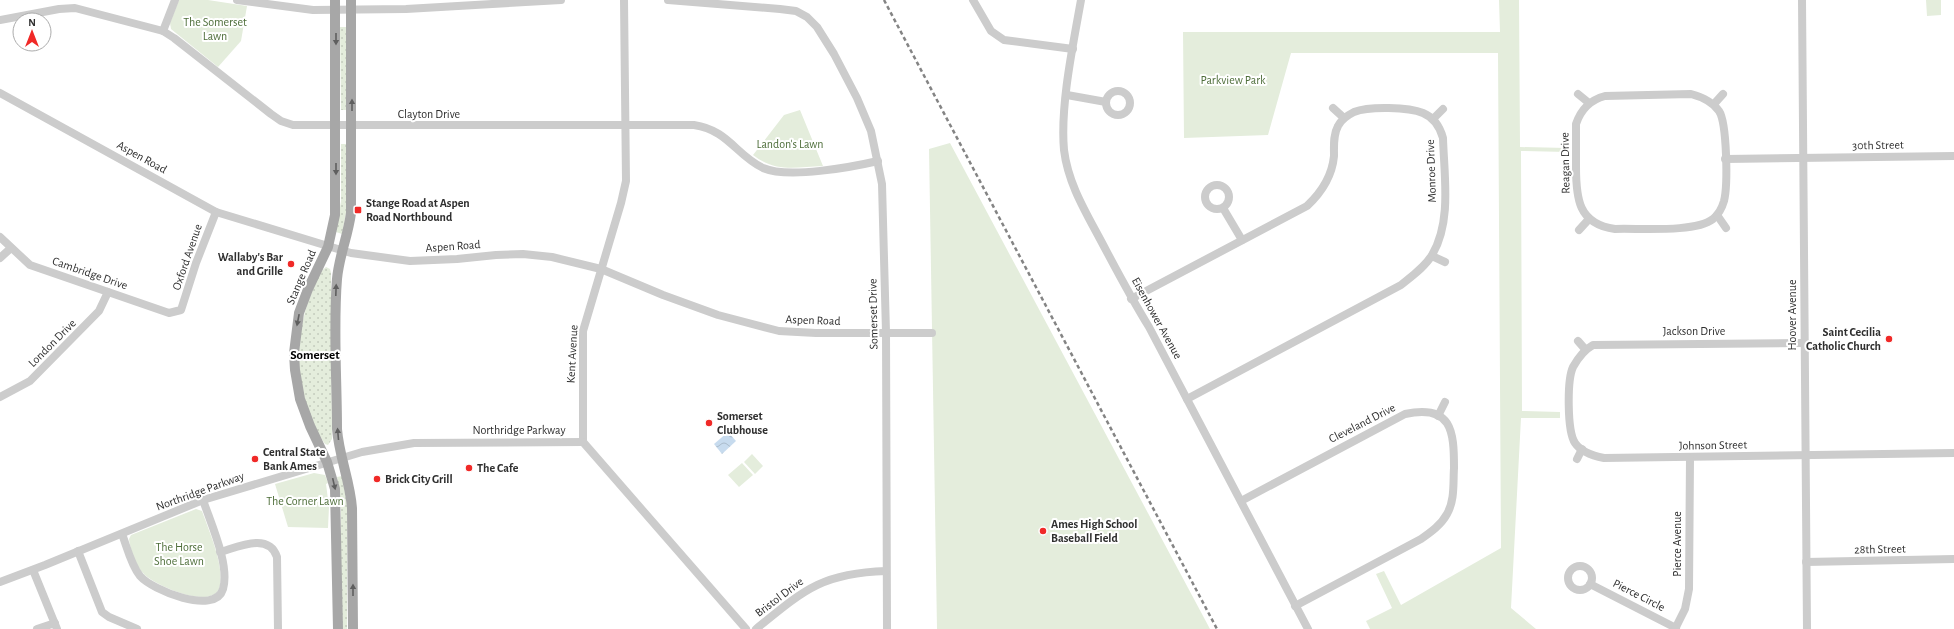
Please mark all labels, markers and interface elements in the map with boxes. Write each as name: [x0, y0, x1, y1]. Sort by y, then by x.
north arrow: [12, 12, 52, 52]
park label: The Somerset Lawn: [183, 16, 247, 42]
text: N: [28, 17, 36, 28]
one-way arrow: [333, 33, 339, 46]
park label: Parkview Park: [1200, 74, 1266, 86]
one-way arrow: [349, 98, 355, 111]
street label: Clayton Drive: [398, 108, 460, 121]
street label: Reagan Drive: [1558, 132, 1572, 194]
street label: Aspen Road: [115, 138, 169, 176]
park label: Landon's Lawn: [756, 138, 824, 150]
street label: Monroe Drive: [1424, 139, 1438, 203]
street label: 30th Street: [1852, 139, 1904, 151]
one-way arrow: [333, 163, 339, 176]
place label: Stange Road at Aspen Road Northbound: [366, 197, 470, 223]
marker: Stange Road at Aspen Road Northbound: [353, 205, 363, 215]
street label: Oxford Avenue: [170, 222, 204, 292]
street label: Aspen Road: [425, 238, 481, 254]
street label: Stange Road: [284, 248, 318, 306]
place label: Wallaby's Bar and Grille: [218, 251, 284, 277]
street label: Cambridge Drive: [51, 255, 129, 291]
marker: Wallaby's Bar and Grille: [286, 259, 296, 269]
street label: Eisenhower Avenue: [1130, 275, 1184, 361]
street label: Somerset Drive: [866, 278, 880, 350]
street label: Hoover Avenue: [1786, 280, 1798, 350]
one-way arrow: [333, 284, 340, 296]
street label: Aspen Road: [785, 313, 841, 327]
one-way arrow: [295, 314, 301, 326]
street label: London Drive: [26, 317, 78, 369]
street label: Kent Avenue: [564, 324, 580, 384]
street label: Jackson Drive: [1663, 325, 1725, 337]
place label: Saint Cecilia Catholic Church: [1806, 326, 1881, 352]
marker: Saint Cecilia Catholic Church: [1884, 334, 1894, 344]
district label: Somerset: [290, 349, 340, 362]
street label: Cleveland Drive: [1327, 401, 1397, 445]
place label: Somerset Clubhouse: [717, 410, 768, 436]
marker: Somerset Clubhouse: [704, 418, 714, 428]
street label: Northridge Parkway: [472, 424, 566, 437]
one-way arrow: [334, 428, 341, 440]
street label: Johnson Street: [1679, 438, 1747, 452]
place label: Central State Bank Ames: [263, 446, 326, 472]
marker: Central State Bank Ames: [250, 454, 260, 464]
place label: The Cafe: [477, 462, 519, 474]
marker: The Cafe: [464, 463, 474, 473]
street label: Northridge Parkway: [154, 469, 246, 513]
place label: Brick City Grill: [385, 473, 453, 486]
marker: Brick City Grill: [372, 474, 382, 484]
one-way arrow: [331, 478, 337, 491]
park label: The Corner Lawn: [266, 495, 344, 507]
street label: Pierce Avenue: [1671, 511, 1683, 577]
place label: Ames High School Baseball Field: [1051, 518, 1137, 544]
marker: Ames High School Baseball Field: [1038, 526, 1048, 536]
park label: The Horse Shoe Lawn: [154, 541, 204, 567]
street label: 28th Street: [1854, 543, 1906, 555]
street label: Bristol Drive: [753, 575, 805, 619]
street label: Pierce Circle: [1611, 577, 1667, 613]
one-way arrow: [349, 584, 356, 596]

